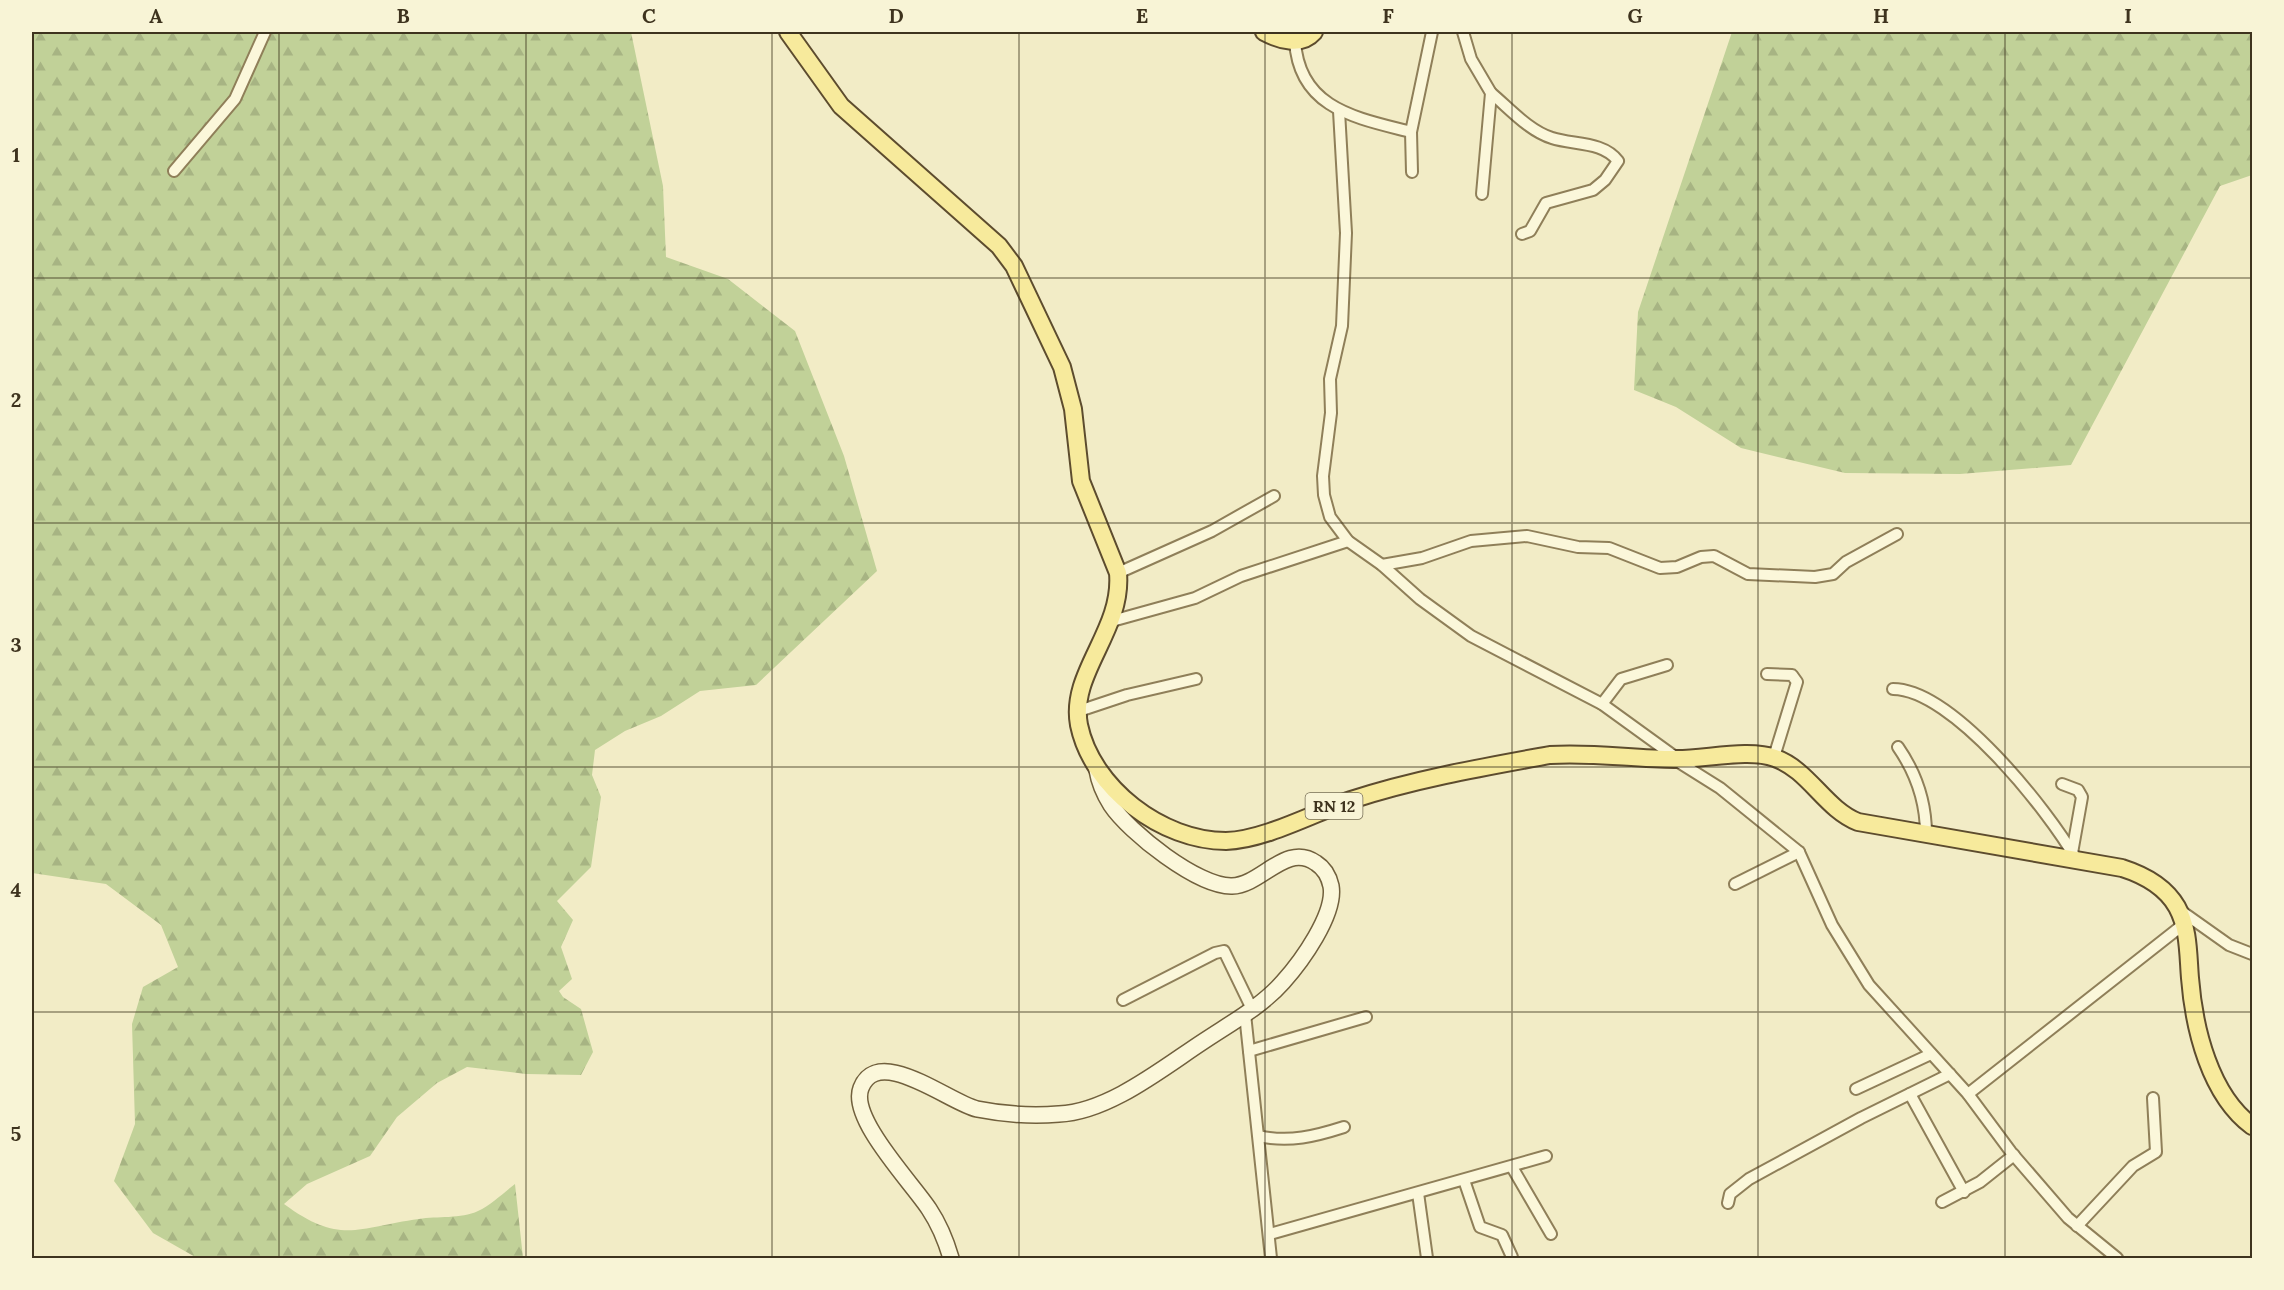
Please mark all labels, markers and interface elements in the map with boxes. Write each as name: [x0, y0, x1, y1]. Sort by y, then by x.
text: A: [149, 3, 163, 28]
text: B: [396, 3, 410, 28]
text: C: [642, 3, 656, 28]
text: D: [888, 3, 904, 28]
text: E: [1136, 3, 1148, 28]
text: F: [1382, 3, 1394, 28]
text: G: [1627, 3, 1643, 28]
text: H: [1873, 3, 1889, 28]
text: I: [2124, 3, 2132, 28]
text: 1: [12, 142, 20, 167]
text: 2: [11, 387, 21, 412]
text: 3: [10, 632, 22, 657]
road number: RN 12: [1306, 793, 1362, 819]
text: 4: [11, 877, 22, 902]
text: 5: [11, 1121, 22, 1146]

